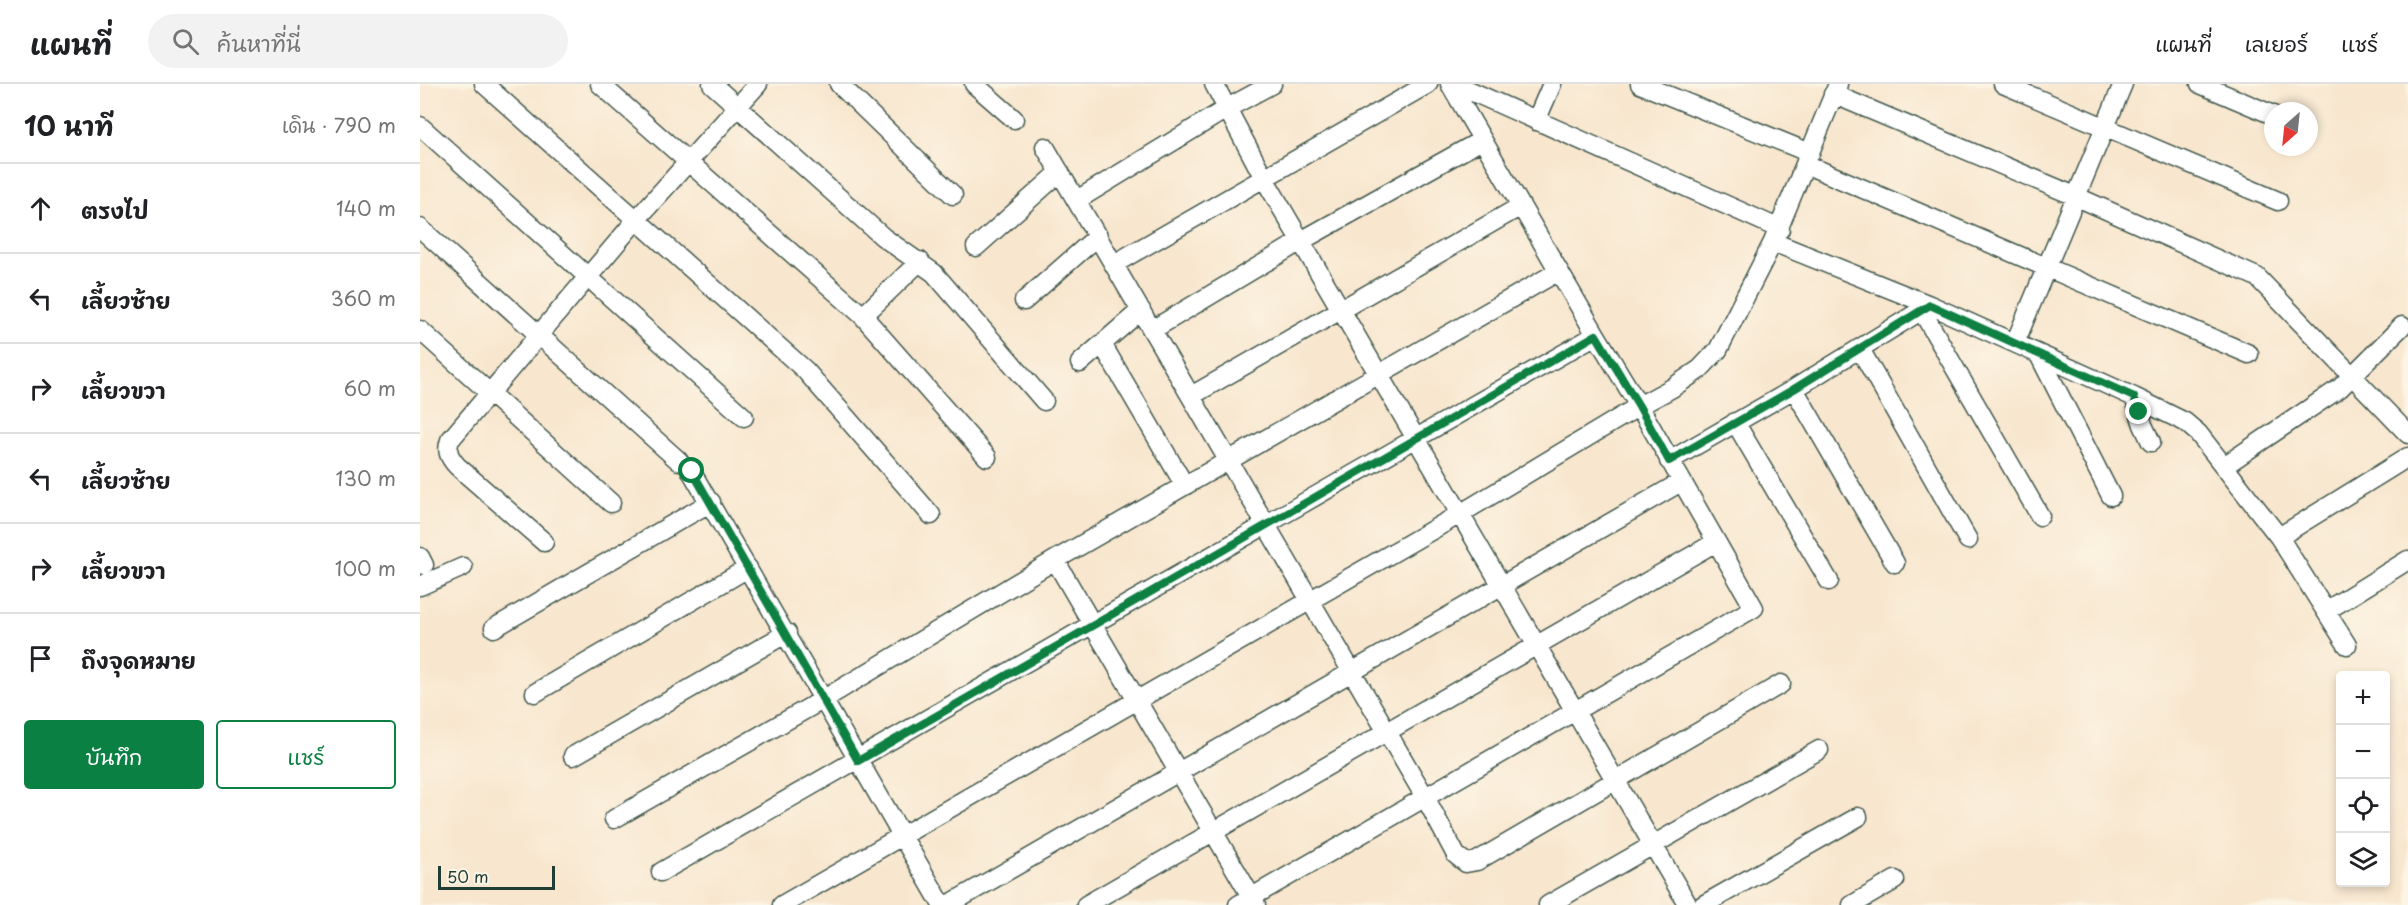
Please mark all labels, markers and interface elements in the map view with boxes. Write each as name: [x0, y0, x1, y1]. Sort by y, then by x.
search box: [148, 14, 568, 68]
text: แผนที่: [30, 22, 112, 65]
icon: search: [169, 25, 202, 58]
text: ค้นหาที่นี่: [217, 26, 301, 59]
text: แผนที่: [2155, 27, 2212, 59]
text: เลเยอร์: [2245, 27, 2308, 59]
text: แชร์: [2341, 27, 2378, 59]
north arrow: [2264, 102, 2318, 156]
text: 10 นาที: [24, 106, 114, 145]
text: เดิน · 790 m: [282, 110, 396, 140]
icon: ahead: [24, 192, 57, 225]
text: ตรงไป: [81, 193, 149, 226]
text: 140 m: [336, 193, 396, 223]
icon: left: [24, 282, 57, 315]
text: เลี้ยวซ้าย: [81, 283, 171, 316]
text: 360 m: [330, 283, 396, 313]
icon: right: [24, 372, 57, 405]
text: เลี้ยวขวา: [81, 373, 165, 406]
text: 60 m: [344, 373, 396, 403]
route end: [2125, 398, 2151, 424]
route start: [678, 457, 704, 483]
icon: left: [24, 462, 57, 495]
text: เลี้ยวซ้าย: [81, 463, 171, 496]
text: 130 m: [336, 463, 396, 493]
icon: right: [24, 552, 57, 585]
text: เลี้ยวขวา: [81, 553, 165, 586]
text: 100 m: [335, 553, 396, 583]
icon: arrive: [24, 642, 57, 675]
text: ถึงจุดหมาย: [81, 643, 196, 676]
map controls: [2336, 671, 2390, 887]
button: +: [2336, 671, 2390, 725]
button: บันทึก: [24, 720, 204, 789]
button: แชร์: [216, 720, 396, 789]
button: −: [2336, 725, 2390, 779]
button: locate: [2336, 779, 2390, 833]
button: layers: [2336, 833, 2390, 887]
scale bar: [438, 863, 555, 890]
text: 50 m: [447, 864, 488, 888]

